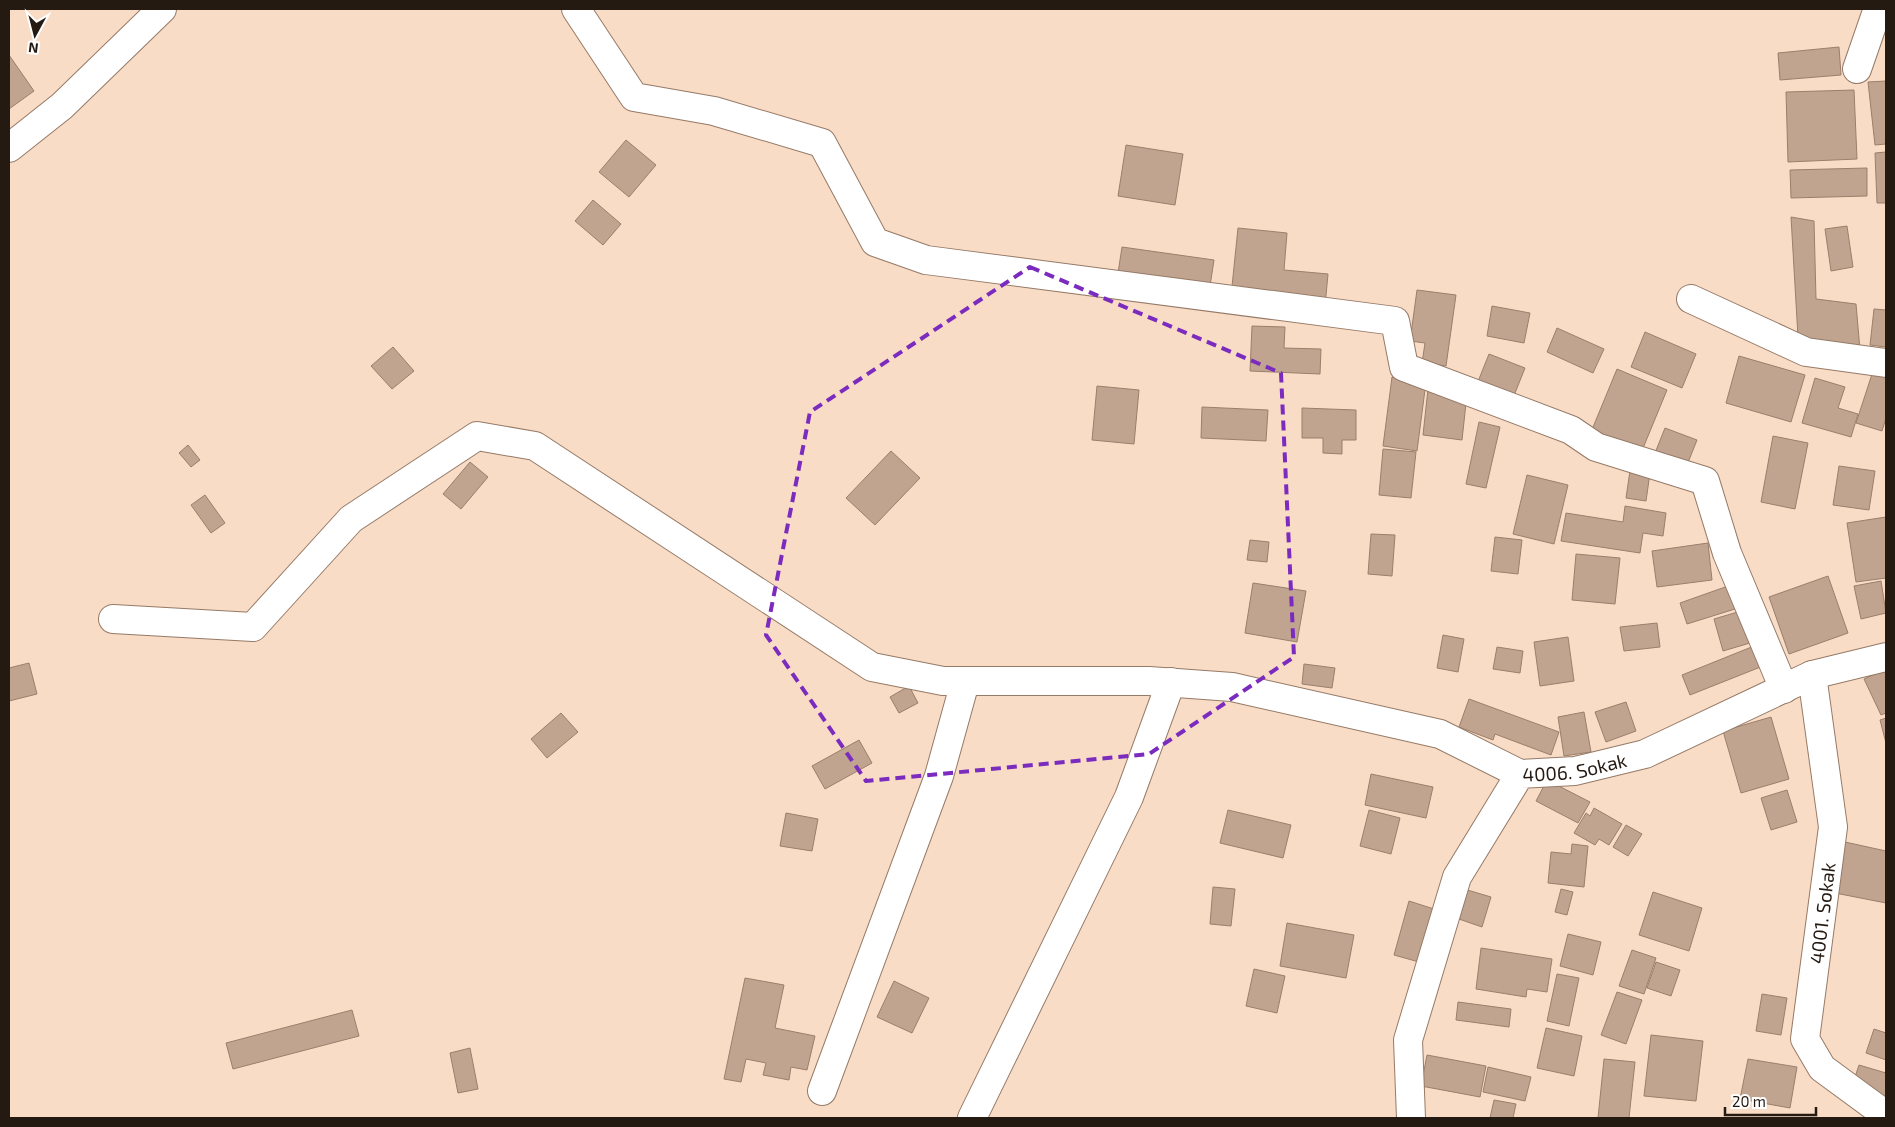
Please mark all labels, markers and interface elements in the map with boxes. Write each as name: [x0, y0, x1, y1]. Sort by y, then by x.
north arrow: [10, 10, 60, 60]
text: N: [27, 39, 39, 57]
street label: 4006. Sokak: [1522, 747, 1629, 785]
street label: 4001. Sokak: [1804, 861, 1840, 965]
scale bar: [1725, 1084, 1816, 1116]
text: 20 m: [1732, 1092, 1766, 1110]

